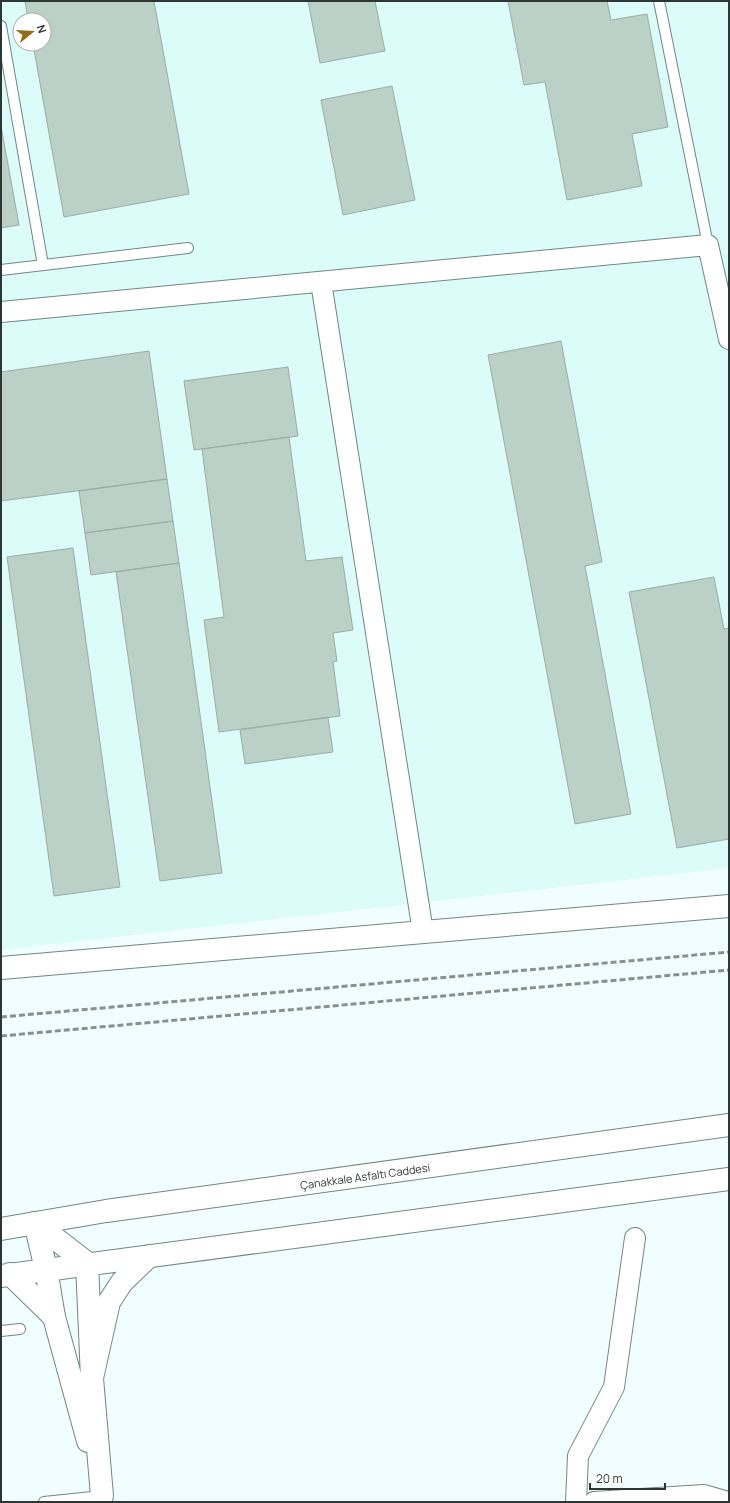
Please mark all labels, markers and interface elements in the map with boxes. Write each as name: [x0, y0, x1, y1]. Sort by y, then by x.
north arrow: [12, 12, 52, 52]
text: N: [34, 23, 50, 35]
street label: Çanakkale Asfaltı Caddesi: [299, 1159, 431, 1193]
scale bar: [590, 1465, 665, 1491]
text: 20 m: [596, 1470, 623, 1487]

